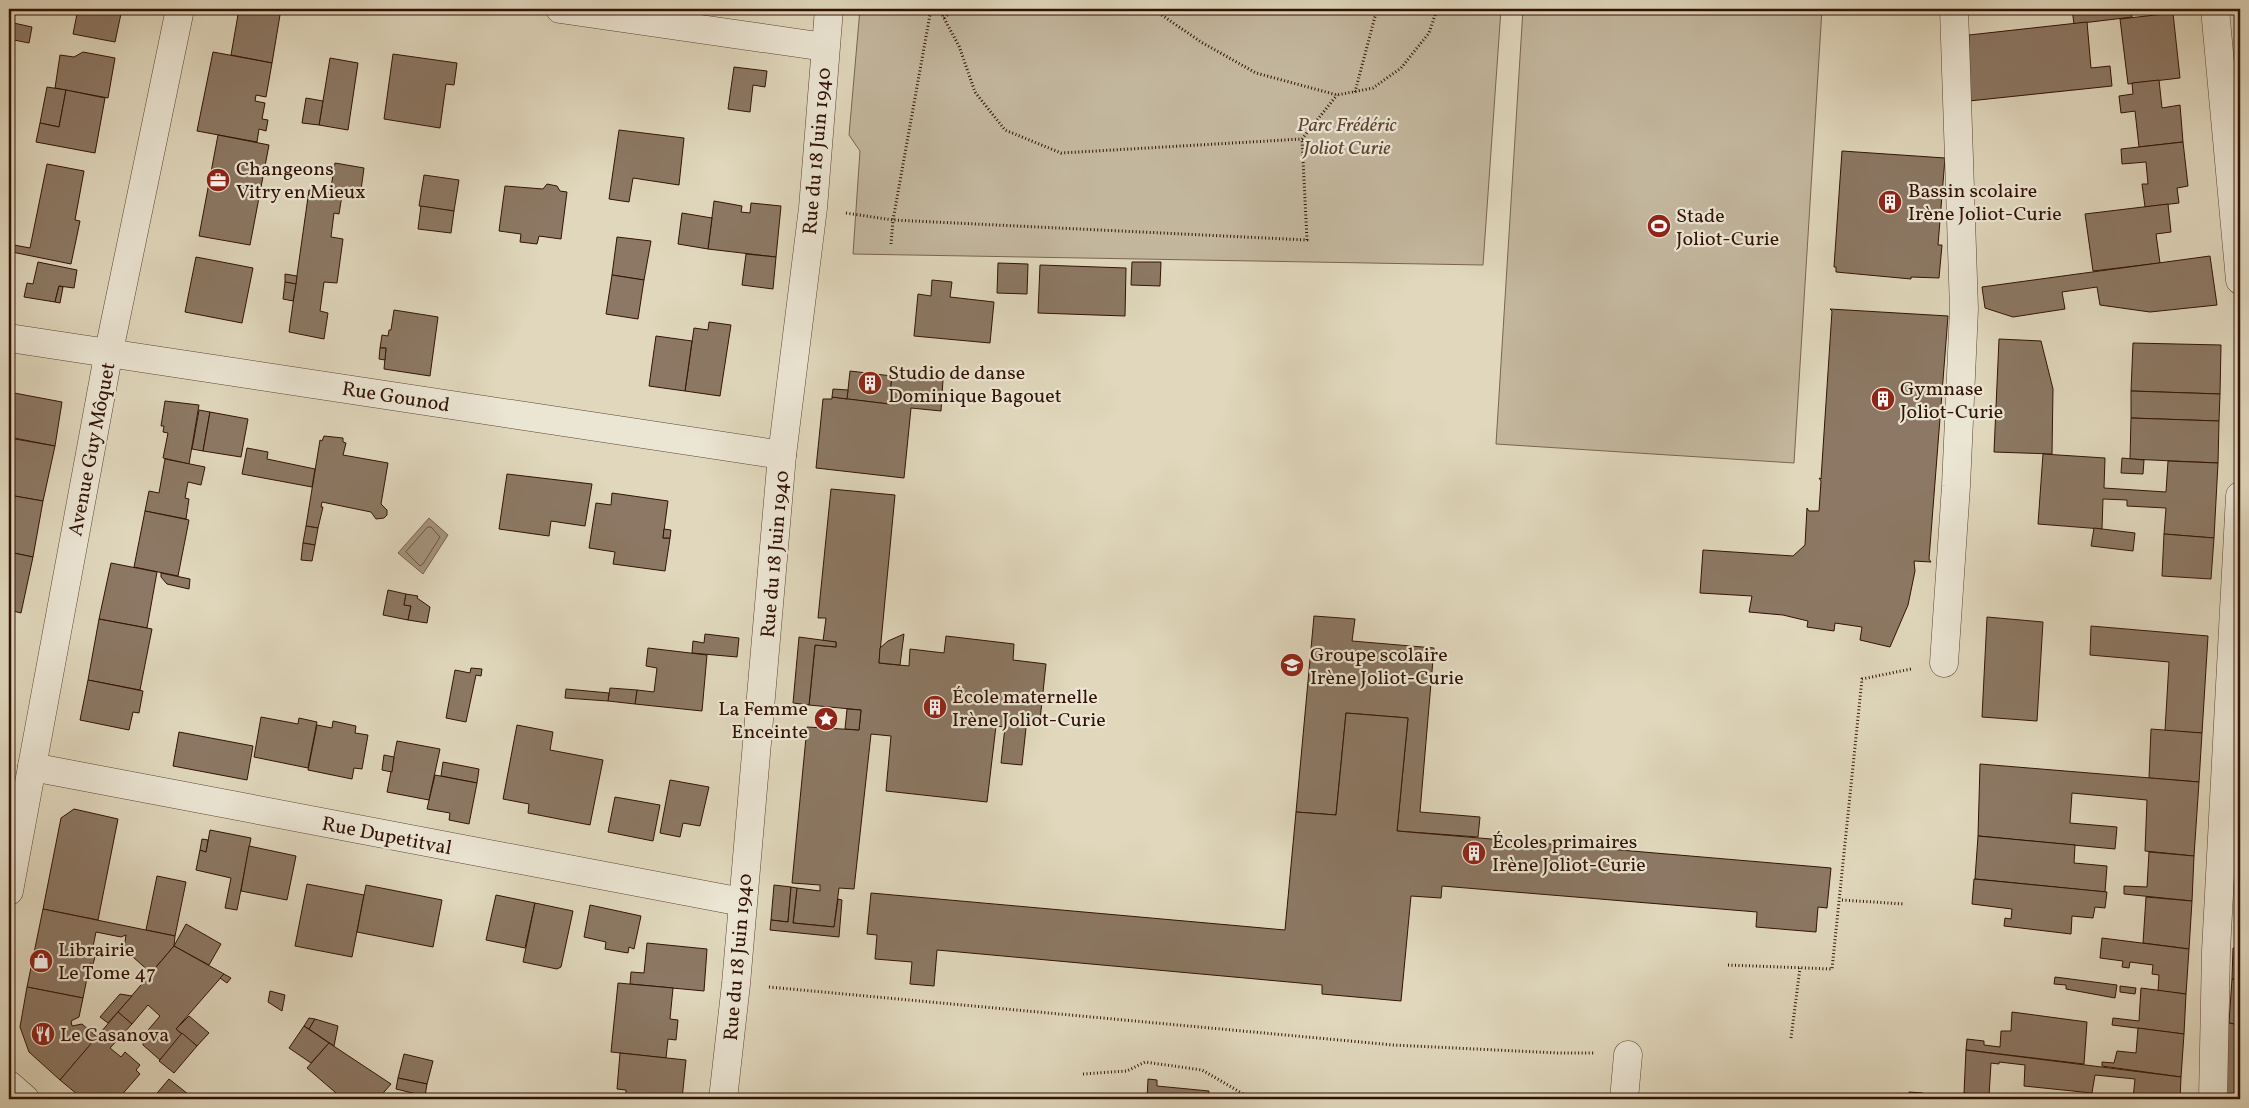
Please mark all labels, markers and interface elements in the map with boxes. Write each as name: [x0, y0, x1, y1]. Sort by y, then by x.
street label: Rue du 18 Juin 1940: [797, 66, 839, 236]
park label: Parc Frédéric Joliot Curie: [1297, 112, 1398, 163]
place label: Changeons Vitry en Mieux: [236, 156, 366, 207]
office icon: Changeons Vitry en Mieux: [205, 167, 231, 193]
place label: Bassin scolaire Irène Joliot-Curie: [1908, 178, 2062, 229]
building icon: Bassin scolaire Irène Joliot-Curie: [1877, 189, 1903, 215]
place label: Stade Joliot-Curie: [1676, 203, 1779, 254]
sports icon: Stade Joliot-Curie: [1646, 213, 1672, 239]
street label: Avenue Guy Môquet: [62, 360, 124, 539]
place label: Studio de danse Dominique Bagouet: [888, 360, 1062, 411]
building icon: Studio de danse Dominique Bagouet: [857, 370, 883, 396]
street label: Rue Gounod: [340, 376, 452, 420]
place label: Gymnase Joliot-Curie: [1900, 376, 2003, 427]
building icon: Gymnase Joliot-Curie: [1870, 386, 1896, 412]
street label: Rue du 18 Juin 1940: [755, 469, 797, 639]
place label: Groupe scolaire Irène Joliot-Curie: [1310, 642, 1464, 693]
school or university icon: Groupe scolaire Irène Joliot-Curie: [1279, 652, 1305, 678]
place label: École maternelle Irène Joliot-Curie: [952, 684, 1106, 735]
building icon: École maternelle Irène Joliot-Curie: [922, 694, 948, 720]
place label: La Femme Enceinte: [718, 696, 808, 747]
place icon: La Femme Enceinte: [813, 706, 839, 732]
street label: Rue Dupetitval: [319, 811, 454, 863]
place label: Écoles primaires Irène Joliot-Curie: [1492, 829, 1646, 880]
building icon: Écoles primaires Irène Joliot-Curie: [1461, 840, 1487, 866]
street label: Rue du 18 Juin 1940: [718, 872, 760, 1042]
place label: Librairie Le Tome 47: [58, 937, 156, 988]
shop icon: Librairie Le Tome 47: [28, 948, 54, 974]
restaurant icon: Le Casanova: [30, 1021, 56, 1047]
place label: Le Casanova: [60, 1022, 169, 1050]

